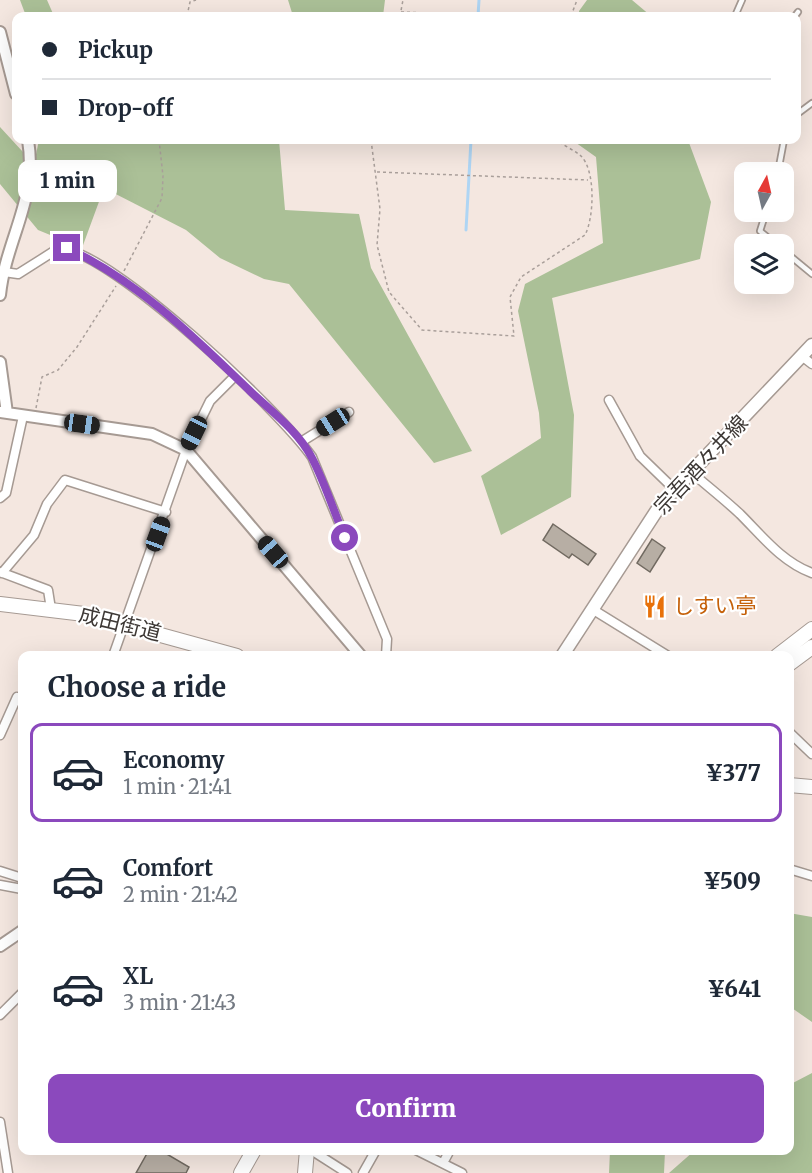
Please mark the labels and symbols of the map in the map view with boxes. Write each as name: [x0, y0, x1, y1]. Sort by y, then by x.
callout: 1 min: [17, 161, 116, 203]
north arrow: [734, 162, 794, 222]
route end: [53, 234, 80, 261]
car: [313, 405, 353, 439]
street label: 宗吾酒々井線: [648, 409, 753, 520]
car: [63, 413, 101, 435]
car: [178, 413, 210, 453]
car: [143, 514, 173, 554]
route start: [331, 524, 358, 551]
car: [254, 533, 292, 571]
place label: しすい亭: [673, 592, 757, 619]
restaurant icon: しすい亭: [642, 593, 668, 619]
street label: 成田街道: [76, 600, 164, 647]

